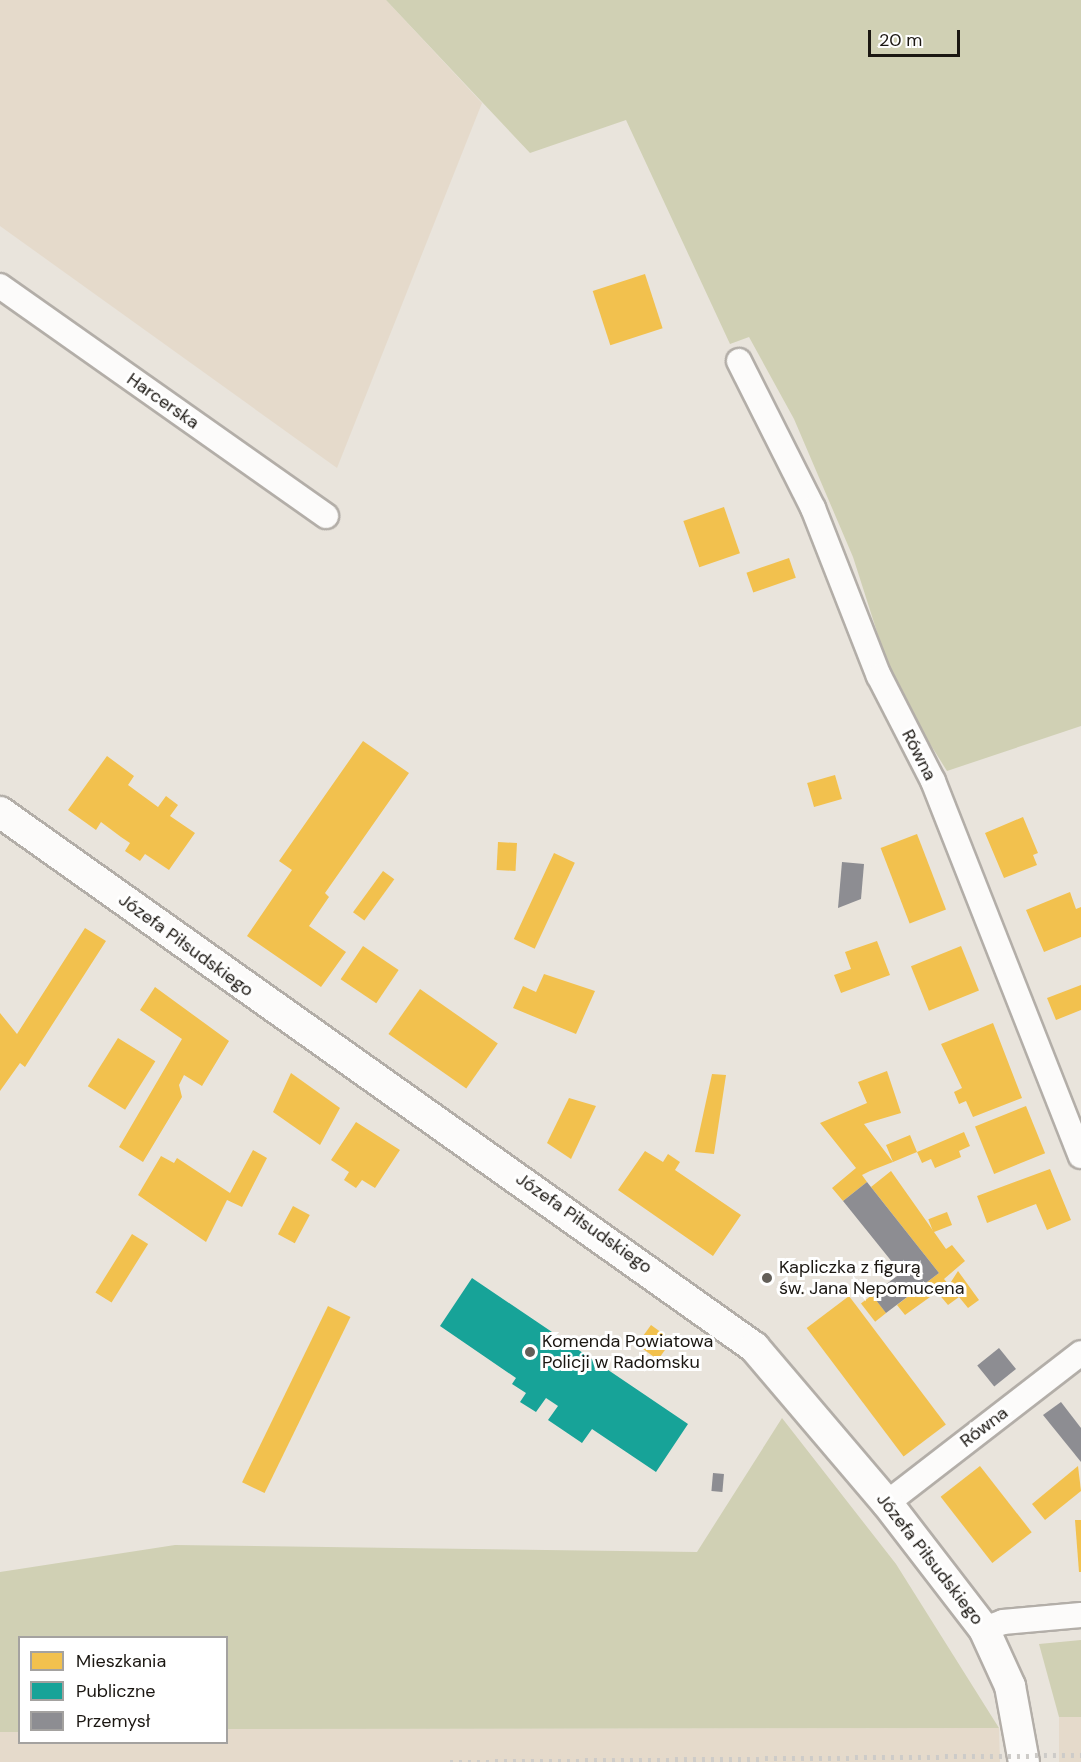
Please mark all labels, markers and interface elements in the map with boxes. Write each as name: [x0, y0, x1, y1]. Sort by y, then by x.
scale bar: [871, 18, 962, 56]
text: 20 m: [879, 28, 922, 52]
street label: Harcerska: [123, 368, 203, 434]
street label: Równa: [897, 726, 941, 784]
street label: Józefa Piłsudskiego: [114, 889, 258, 1001]
street label: Józefa Piłsudskiego: [512, 1168, 656, 1278]
place label: Kapliczka z figurą św. Jana Nepomucena: [779, 1257, 964, 1300]
marker: Kapliczka z figurą św. Jana Nepomucena: [760, 1271, 774, 1285]
place label: Komenda Powiatowa Policji w Radomsku: [542, 1331, 713, 1374]
marker: Komenda Powiatowa Policji w Radomsku: [523, 1345, 537, 1359]
street label: Równa: [956, 1402, 1012, 1452]
street label: Józefa Piłsudskiego: [872, 1489, 988, 1629]
legend: [18, 1636, 228, 1744]
text: Mieszkania: [76, 1649, 166, 1673]
text: Publiczne: [76, 1679, 155, 1703]
text: Przemysł: [76, 1709, 150, 1733]

